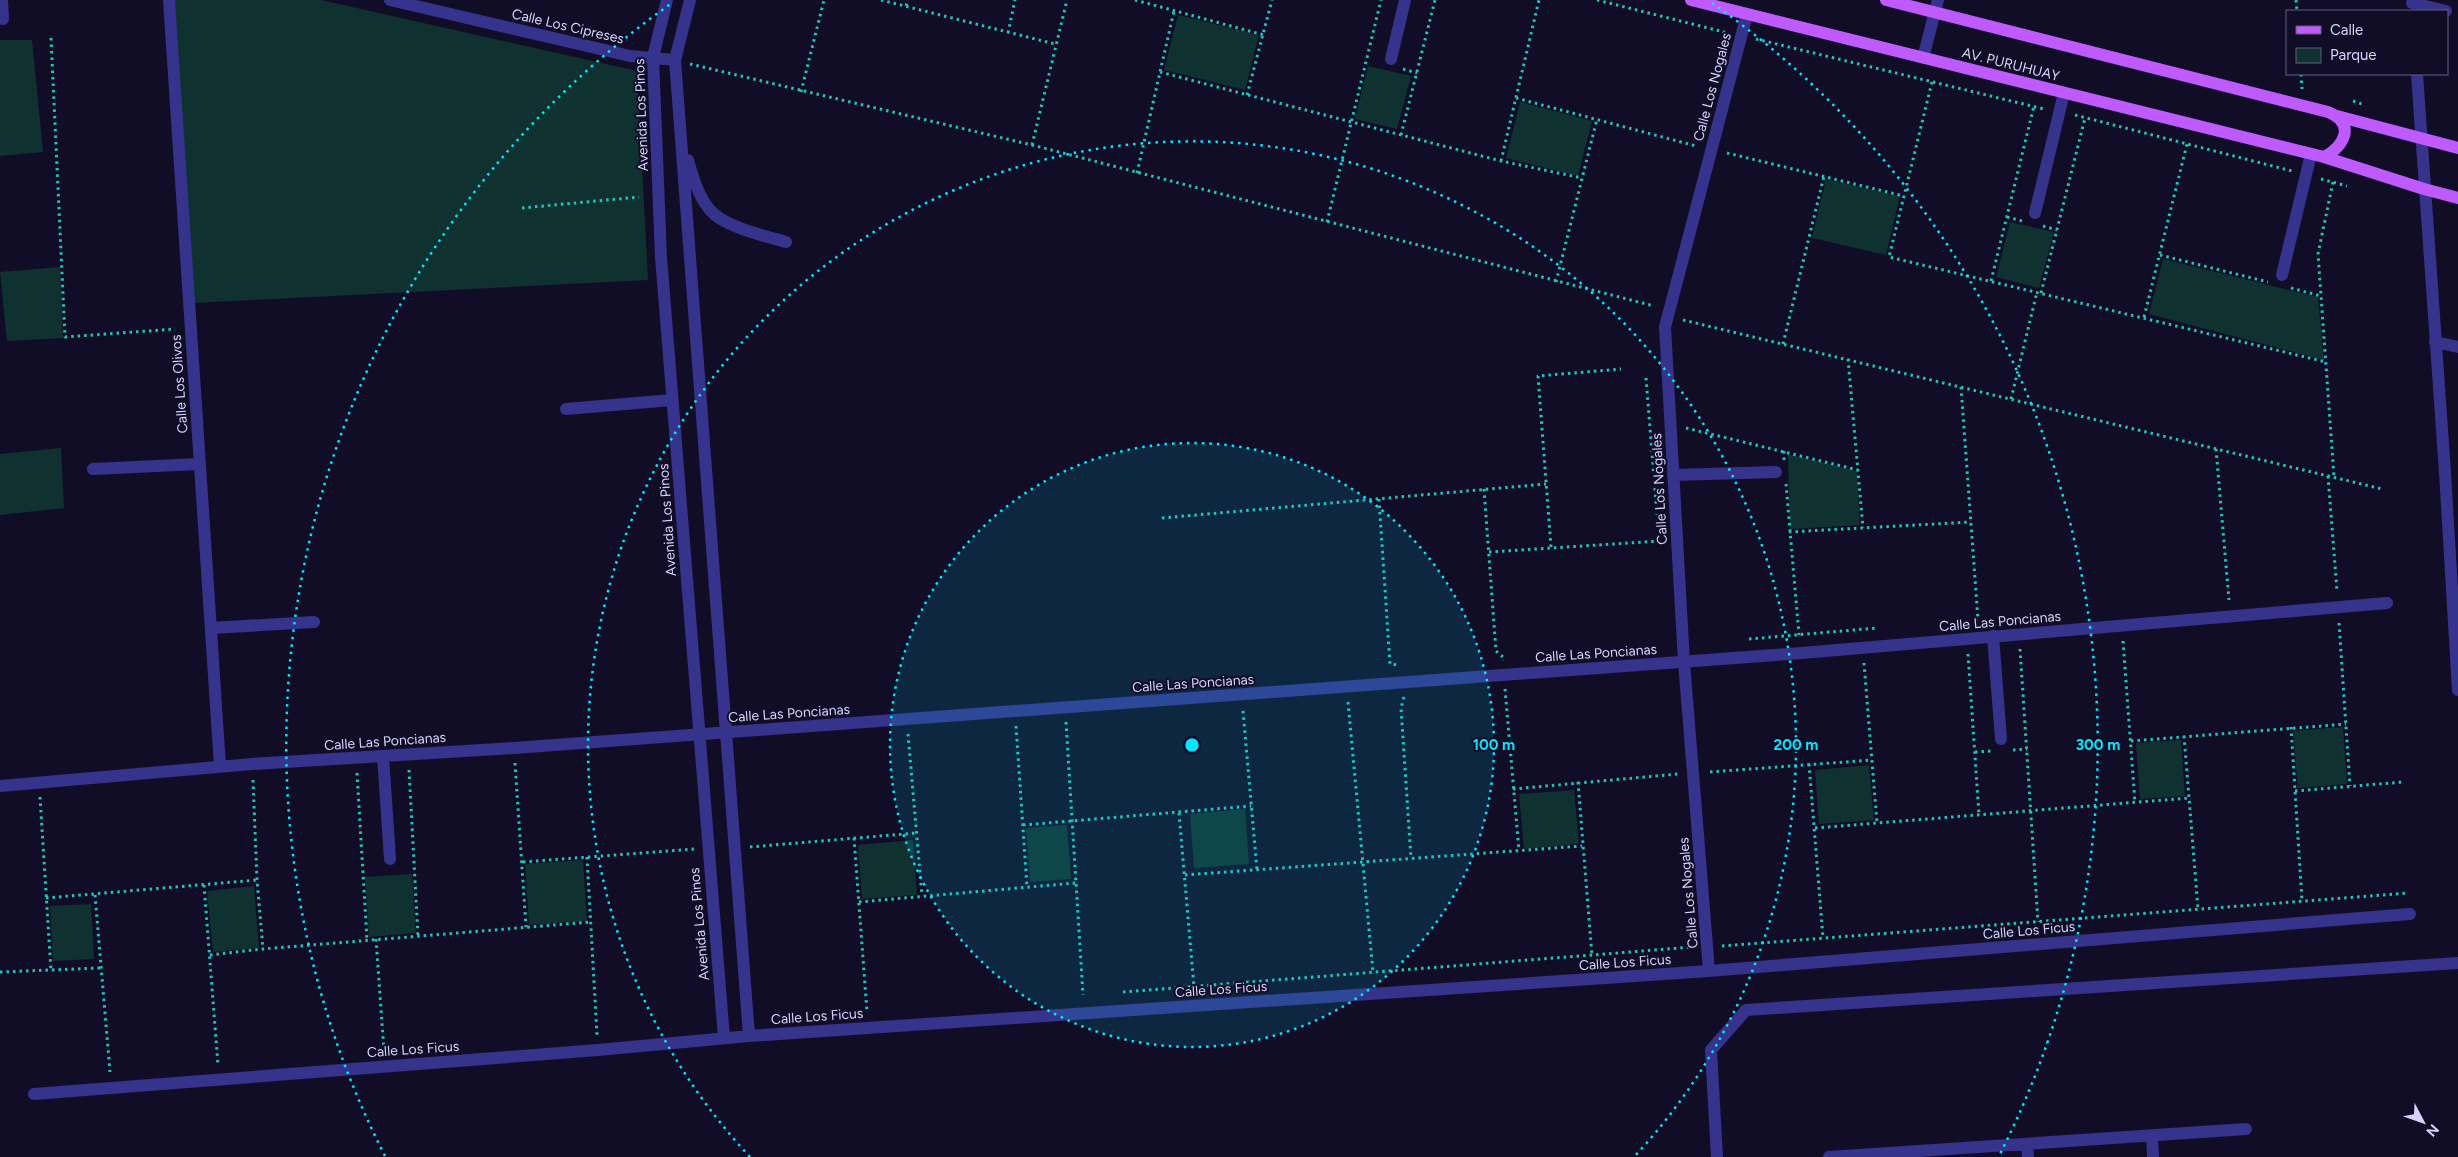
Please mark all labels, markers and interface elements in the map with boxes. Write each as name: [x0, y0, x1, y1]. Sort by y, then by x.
street label: Calle Los Cipreses: [510, 5, 626, 48]
legend: [2286, 10, 2448, 75]
text: Calle: [2330, 21, 2363, 39]
street label: Calle Los Nogales: [1690, 31, 1735, 143]
street label: AV. PURUHUAY: [1960, 44, 2062, 85]
text: Parque: [2330, 46, 2377, 64]
street label: Avenida Los Pinos: [631, 58, 652, 172]
street label: Calle Los Olivos: [168, 334, 191, 434]
street label: Calle Los Nogales: [1648, 433, 1671, 545]
street label: Avenida Los Pinos: [655, 463, 680, 577]
street label: Calle Las Poncianas: [1938, 608, 2062, 635]
street label: Calle Las Poncianas: [1534, 641, 1658, 666]
street label: Calle Las Poncianas: [1131, 671, 1255, 696]
street label: Calle Las Poncianas: [727, 701, 851, 726]
street label: Calle Las Poncianas: [323, 729, 447, 754]
centre of rings: [1183, 736, 1201, 754]
text: 100 m: [1473, 736, 1515, 754]
text: 200 m: [1774, 736, 1818, 754]
text: 300 m: [2076, 736, 2120, 754]
street label: Calle Los Nogales: [1675, 837, 1702, 949]
street label: Avenida Los Pinos: [686, 867, 713, 981]
street label: Calle Los Ficus: [1982, 918, 2076, 943]
street label: Calle Los Ficus: [1578, 951, 1672, 974]
street label: Calle Los Ficus: [1174, 978, 1268, 1001]
street label: Calle Los Ficus: [770, 1005, 864, 1028]
street label: Calle Los Ficus: [366, 1038, 460, 1061]
north arrow: [2398, 1097, 2448, 1147]
text: N: [2422, 1121, 2442, 1140]

